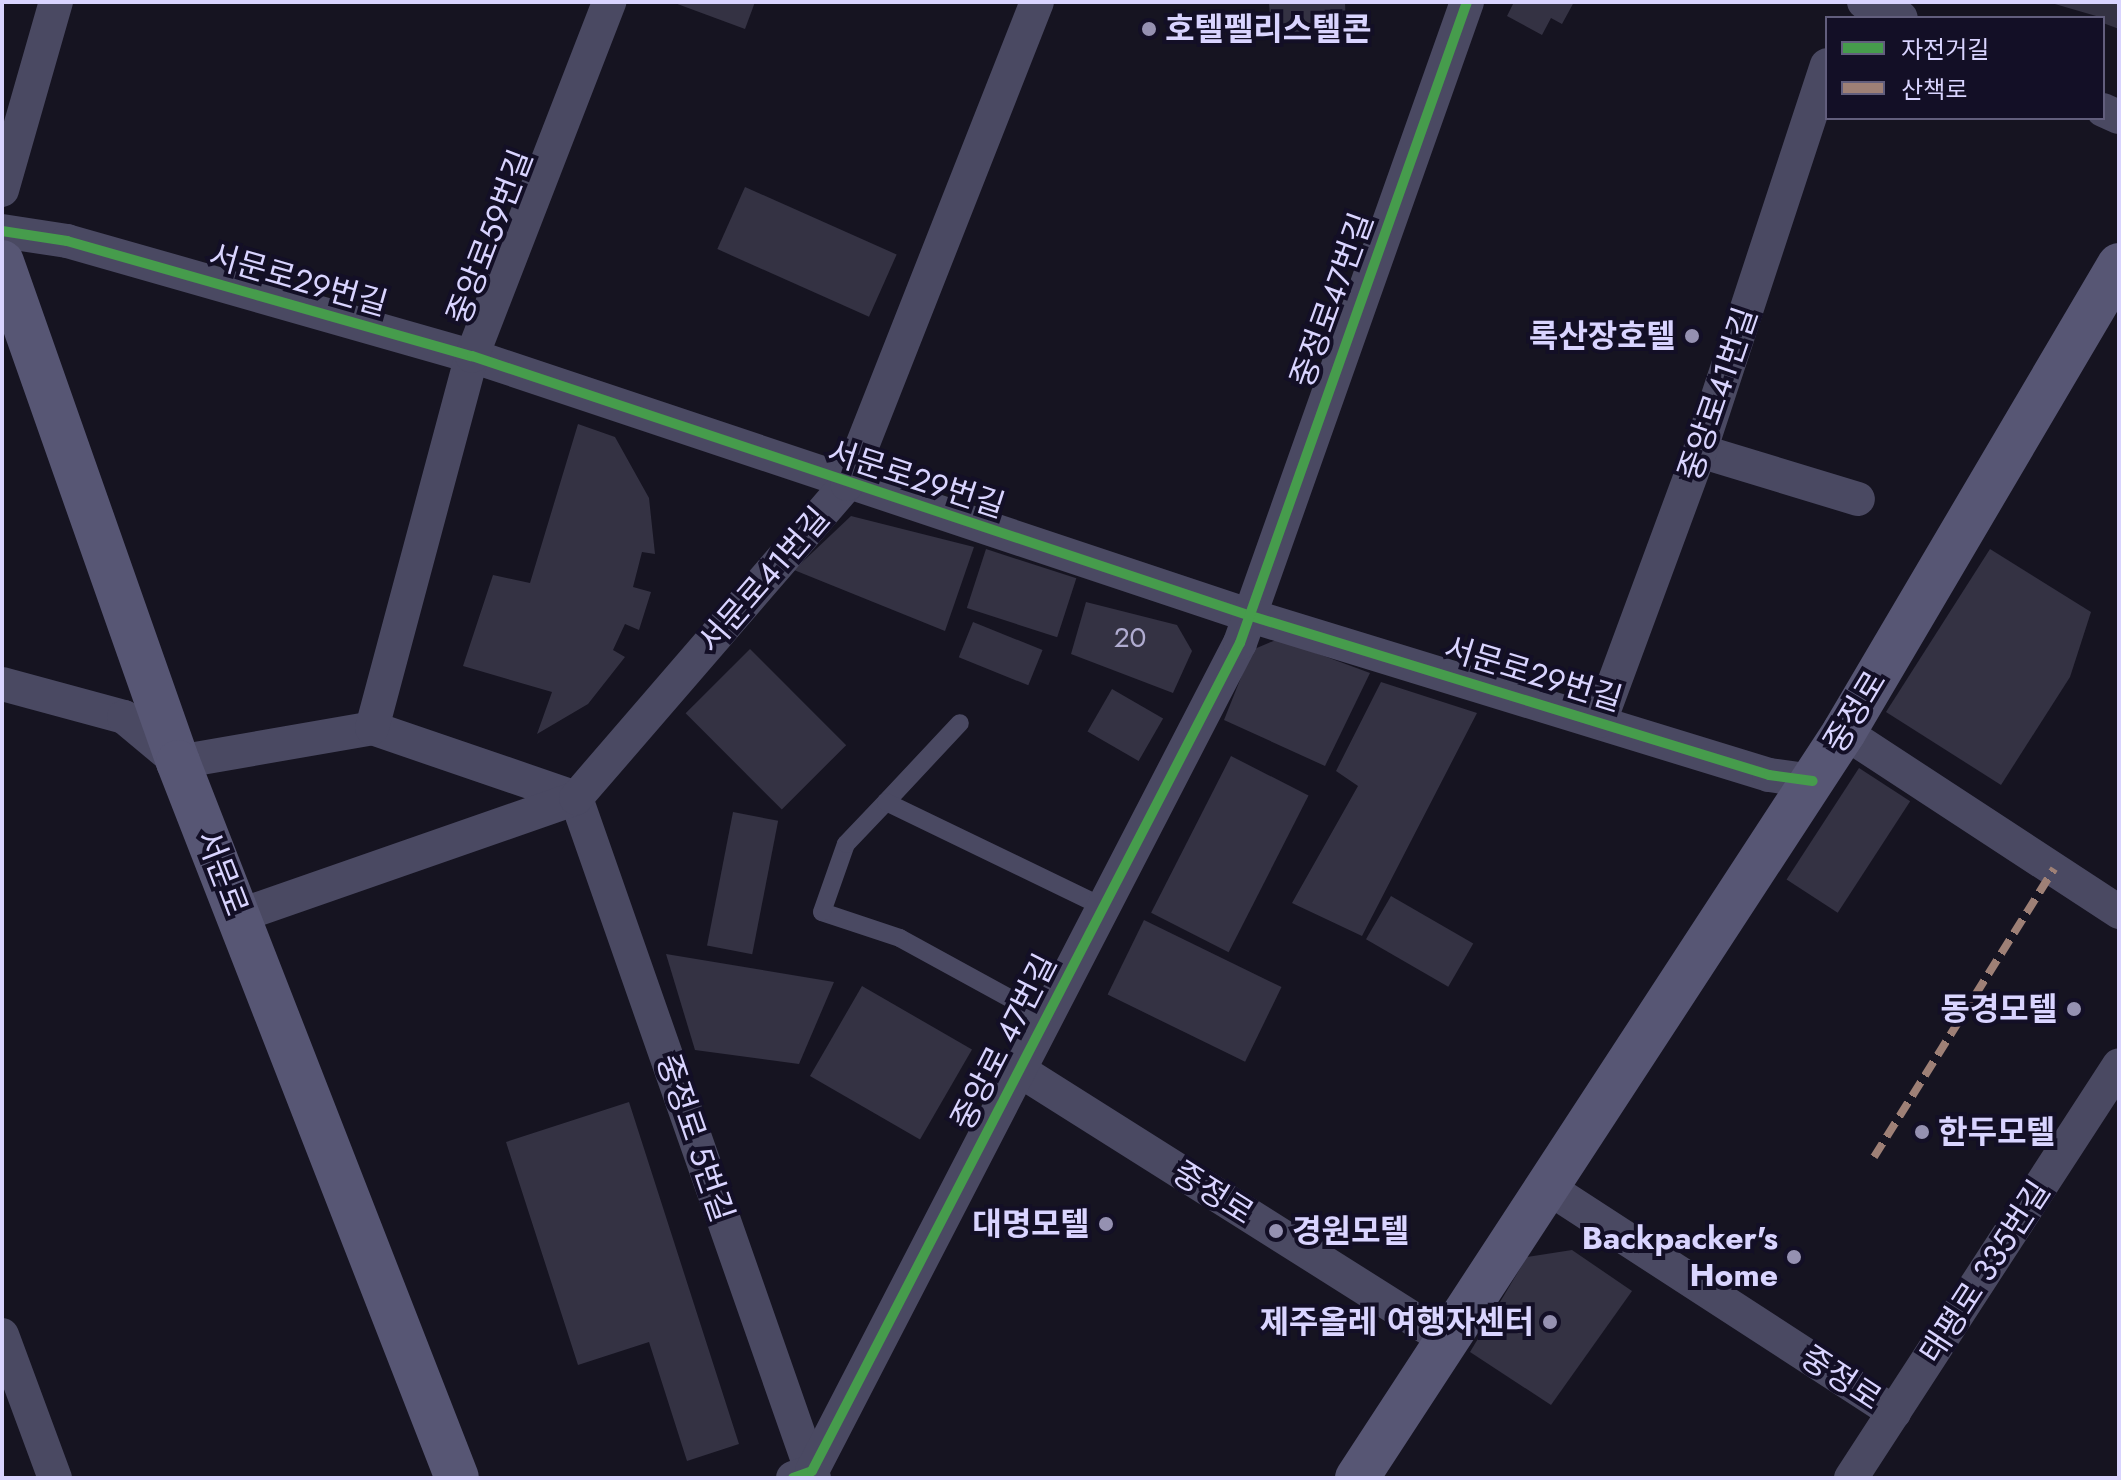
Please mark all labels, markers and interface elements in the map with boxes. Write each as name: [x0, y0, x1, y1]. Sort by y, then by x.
place label: 호텔펠리스텔콘: [1165, 10, 1371, 48]
legend: [1825, 16, 2105, 120]
marker: 호텔펠리스텔콘: [1140, 20, 1158, 38]
text: 자전거길: [1901, 32, 1989, 67]
text: 산책로: [1901, 72, 1967, 107]
street label: 중앙로59번길: [439, 144, 541, 330]
street label: 중정로47번길: [1283, 208, 1381, 392]
street label: 서문로29번길: [204, 236, 392, 324]
street label: 중앙로41번길: [1671, 303, 1765, 485]
place label: 록산장호텔: [1529, 317, 1676, 355]
marker: 록산장호텔: [1683, 327, 1701, 345]
street label: 서문로29번길: [823, 432, 1009, 526]
street label: 서문로41번길: [690, 499, 838, 661]
house number: 20: [1114, 621, 1146, 655]
street label: 서문로29번길: [1439, 629, 1627, 719]
street label: 중정로: [1816, 664, 1894, 760]
street label: 서문로: [188, 825, 256, 921]
street label: 중앙로 47번길: [943, 948, 1065, 1136]
place label: 동경모텔: [1940, 990, 2058, 1028]
marker: 동경모텔: [2065, 1000, 2083, 1018]
street label: 중정로 5번길: [648, 1049, 742, 1227]
place label: 한두모텔: [1938, 1113, 2056, 1151]
marker: 한두모텔: [1913, 1123, 1931, 1141]
street label: 중정로: [1165, 1153, 1261, 1233]
street label: 태평로 335번길: [1912, 1174, 2058, 1370]
place label: 대명모텔: [972, 1205, 1090, 1243]
place label: 경원모텔: [1292, 1212, 1410, 1250]
marker: 대명모텔: [1097, 1215, 1115, 1233]
place label: Backpacker's Home: [1582, 1220, 1778, 1295]
marker: 경원모텔: [1267, 1222, 1285, 1240]
marker: Backpacker's Home: [1785, 1248, 1803, 1266]
place label: 제주올레 여행자센터: [1259, 1303, 1534, 1341]
marker: 제주올레 여행자센터: [1541, 1313, 1559, 1331]
street label: 중정로: [1794, 1338, 1888, 1418]

